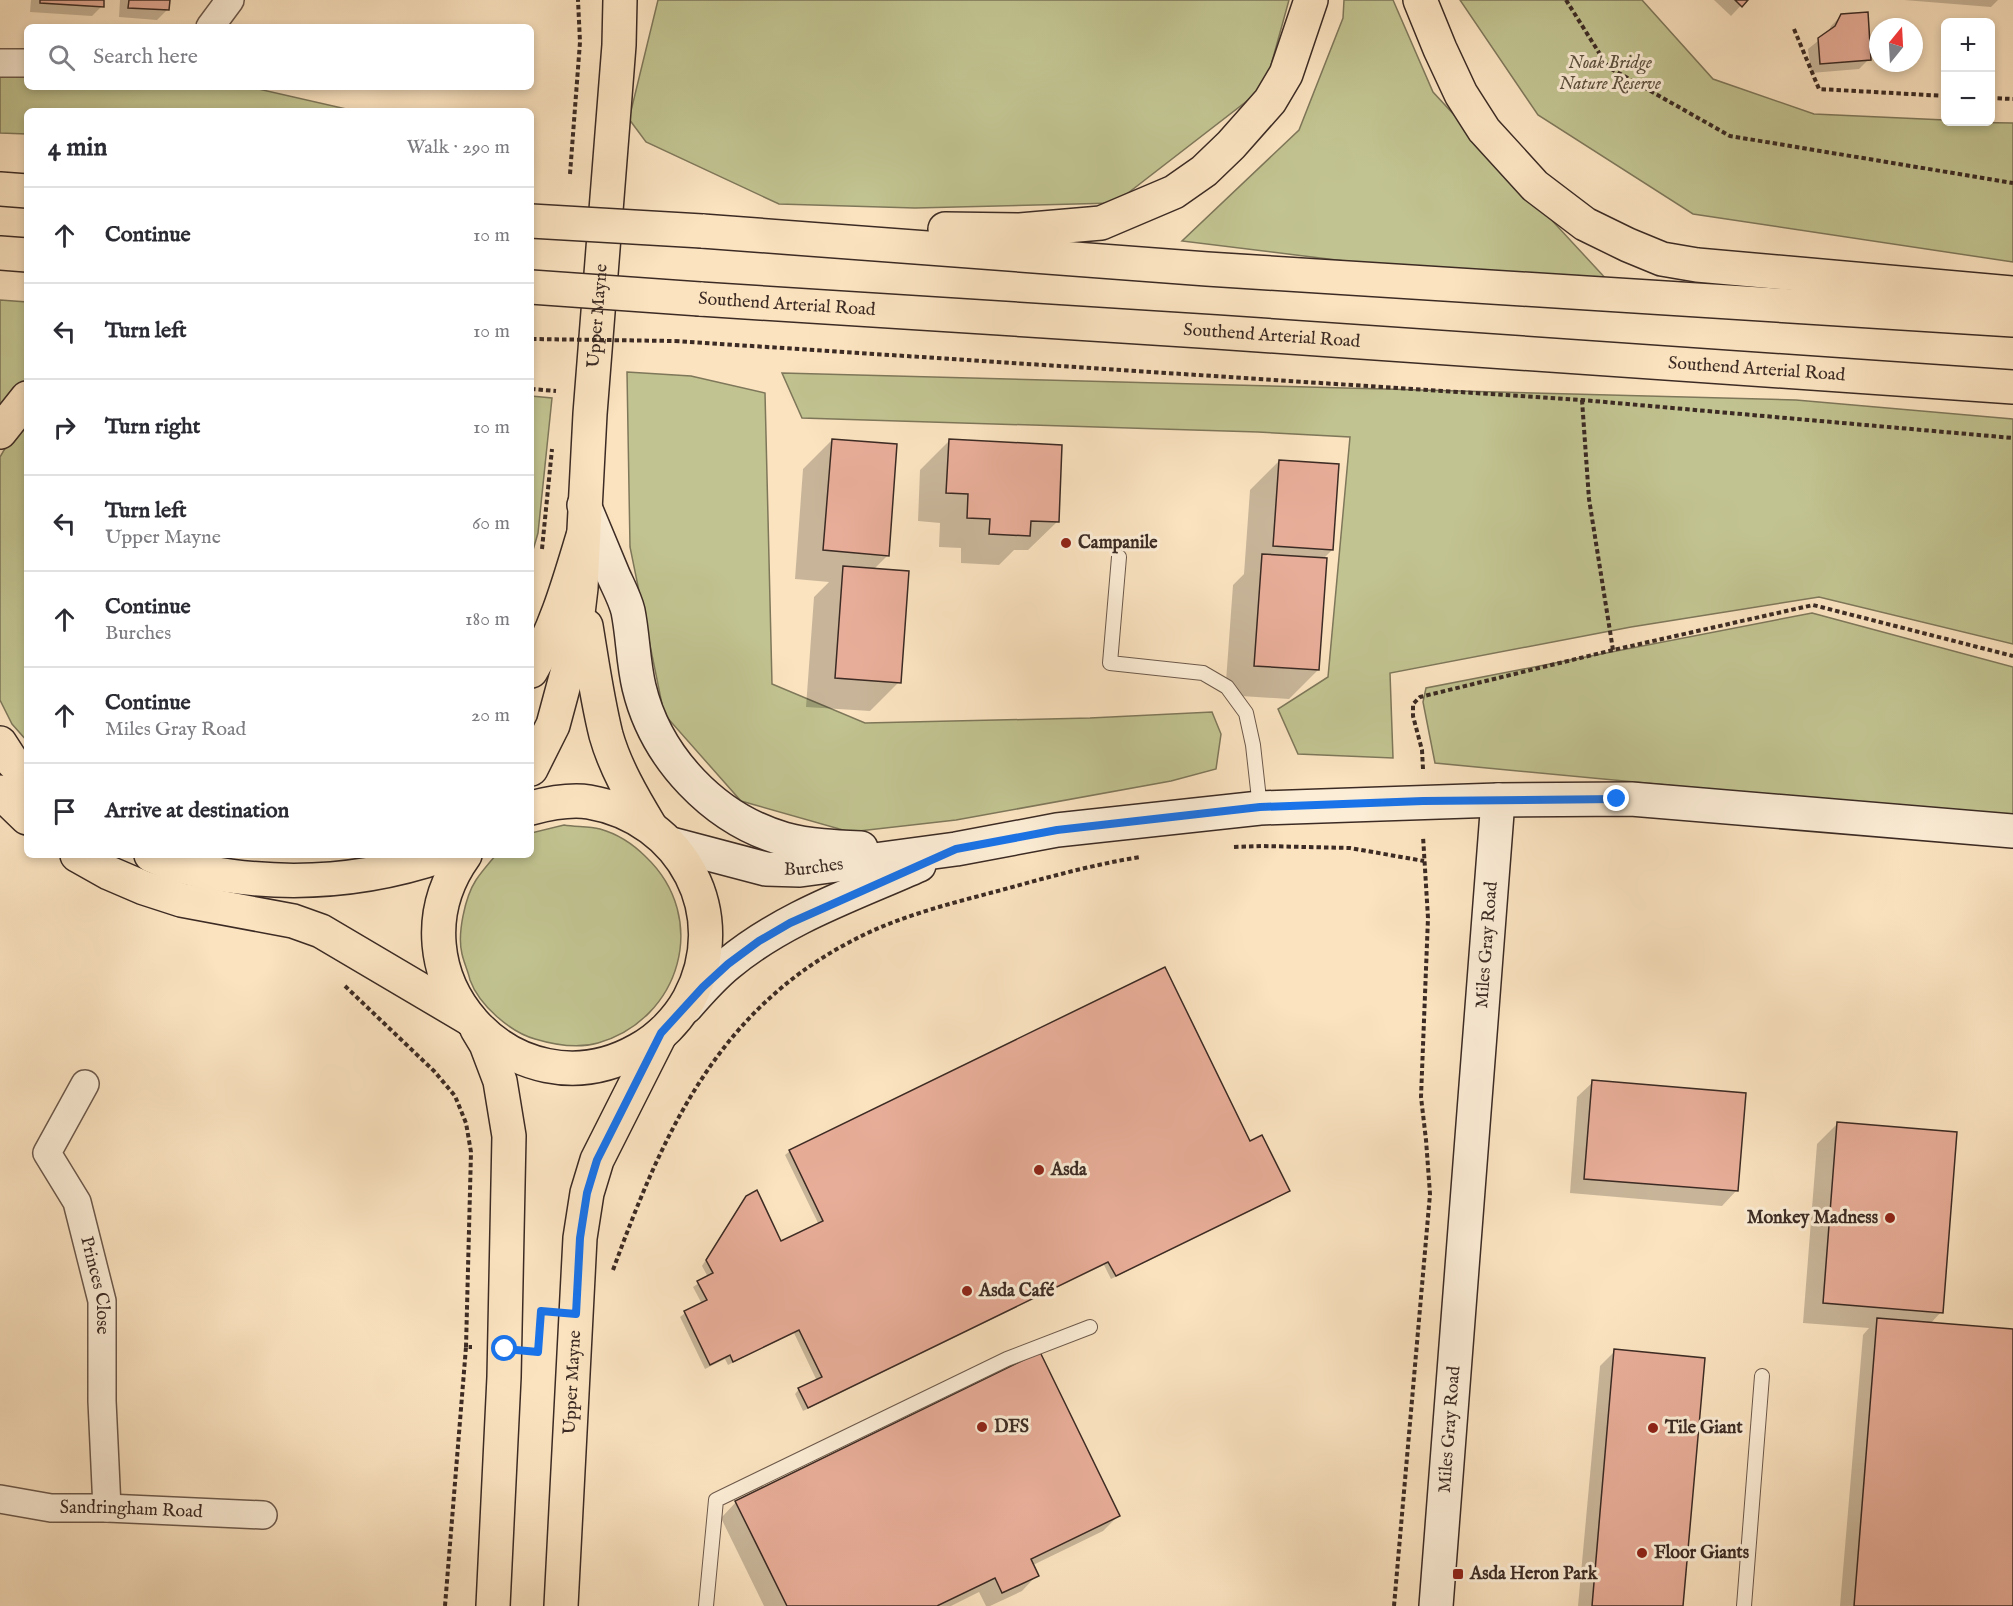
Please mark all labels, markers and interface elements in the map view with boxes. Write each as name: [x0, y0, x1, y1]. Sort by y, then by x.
north arrow: [1869, 18, 1923, 72]
map controls: [1941, 18, 1995, 126]
button: +: [1941, 18, 1995, 72]
search box: [24, 24, 534, 90]
icon: search: [45, 41, 78, 74]
text: Search here: [93, 43, 198, 71]
park label: Noak Bridge Nature Reserve: [1559, 52, 1661, 96]
button: −: [1941, 72, 1995, 126]
text: 4 min: [48, 131, 107, 164]
text: Walk · 290 m: [406, 135, 510, 160]
icon: ahead: [48, 219, 81, 252]
text: Continue: [105, 221, 191, 249]
text: 10 m: [473, 223, 510, 248]
street label: Upper Mayne: [582, 263, 613, 369]
street label: Southend Arterial Road: [698, 287, 876, 322]
icon: left: [48, 315, 81, 348]
text: Turn left: [105, 317, 187, 345]
street label: Southend Arterial Road: [1183, 318, 1361, 353]
text: 10 m: [473, 319, 510, 344]
street label: Southend Arterial Road: [1667, 352, 1846, 387]
icon: right: [48, 411, 81, 444]
text: Turn right: [105, 413, 200, 441]
text: 10 m: [473, 415, 510, 440]
text: Turn left: [105, 497, 187, 525]
icon: left: [48, 507, 81, 540]
text: 60 m: [472, 511, 510, 536]
text: Upper Mayne: [105, 525, 221, 550]
place label: Campanile: [1078, 532, 1158, 555]
marker: Campanile: [1059, 536, 1073, 550]
text: Continue: [105, 593, 191, 621]
icon: ahead: [48, 603, 81, 636]
text: 180 m: [465, 607, 510, 632]
text: Burches: [105, 621, 171, 646]
text: Continue: [105, 689, 191, 717]
icon: ahead: [48, 699, 81, 732]
text: 20 m: [471, 703, 510, 728]
text: Miles Gray Road: [105, 717, 246, 742]
route end: [1603, 785, 1629, 811]
icon: arrive: [48, 795, 81, 828]
text: Arrive at destination: [105, 797, 289, 825]
street label: Burches: [784, 853, 845, 882]
street label: Miles Gray Road: [1471, 880, 1503, 1009]
place label: Asda: [1050, 1159, 1088, 1182]
marker: Asda: [1032, 1163, 1046, 1177]
place label: Monkey Madness: [1747, 1207, 1879, 1230]
marker: Monkey Madness: [1883, 1211, 1897, 1225]
street label: Princes Close: [75, 1234, 114, 1335]
place label: Asda Café: [978, 1280, 1055, 1303]
marker: Asda Café: [960, 1284, 974, 1298]
street label: Upper Mayne: [558, 1330, 587, 1435]
route start: [491, 1335, 517, 1361]
street label: Miles Gray Road: [1433, 1365, 1466, 1494]
place label: DFS: [994, 1416, 1029, 1439]
place label: Tile Giant: [1664, 1417, 1743, 1440]
marker: DFS: [975, 1420, 989, 1434]
marker: Tile Giant: [1646, 1421, 1660, 1435]
street label: Sandringham Road: [60, 1497, 203, 1524]
place label: Floor Giants: [1654, 1542, 1750, 1565]
marker: Floor Giants: [1635, 1546, 1649, 1560]
place label: Asda Heron Park: [1469, 1563, 1599, 1586]
marker: Asda Heron Park: [1451, 1567, 1465, 1581]

